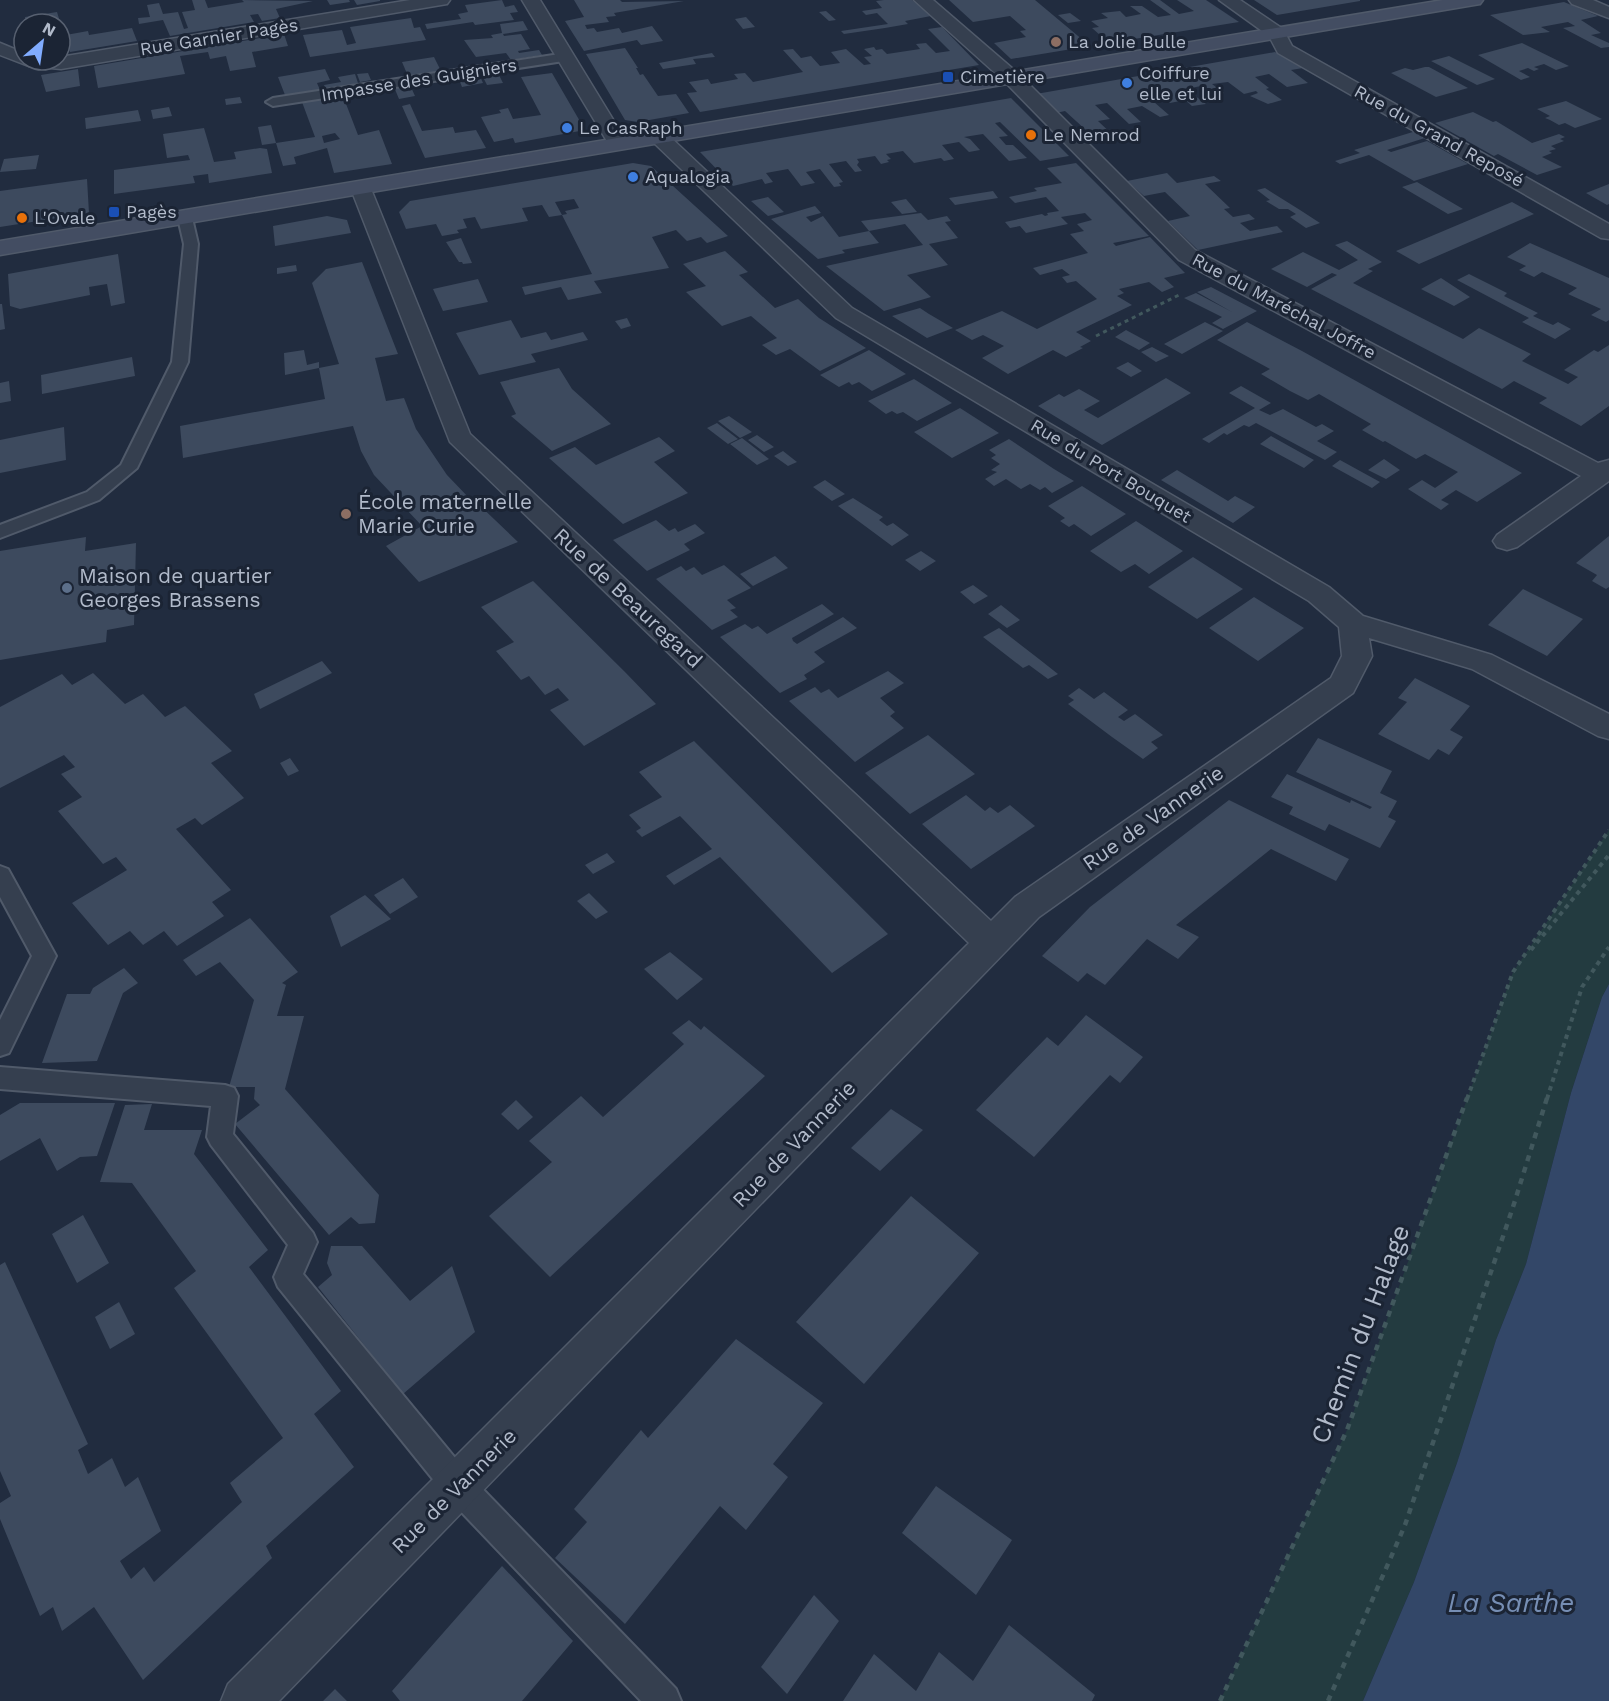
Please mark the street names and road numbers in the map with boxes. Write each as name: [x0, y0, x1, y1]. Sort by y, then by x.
street label: Rue Garnier Pagès: [138, 14, 300, 59]
street label: Impasse des Guigniers: [320, 54, 518, 105]
street label: Rue du Grand Reposé: [1351, 80, 1528, 191]
street label: Rue du Maréchal Joffre: [1189, 248, 1380, 363]
street label: Rue du Port Bouquet: [1027, 414, 1196, 527]
street label: Rue de Beauregard: [549, 522, 708, 673]
street label: Rue de Vannerie: [1077, 760, 1228, 876]
street label: Rue de Vannerie: [727, 1075, 860, 1212]
street label: Chemin du Halage: [1304, 1220, 1416, 1448]
street label: Rue de Vannerie: [386, 1423, 521, 1558]

